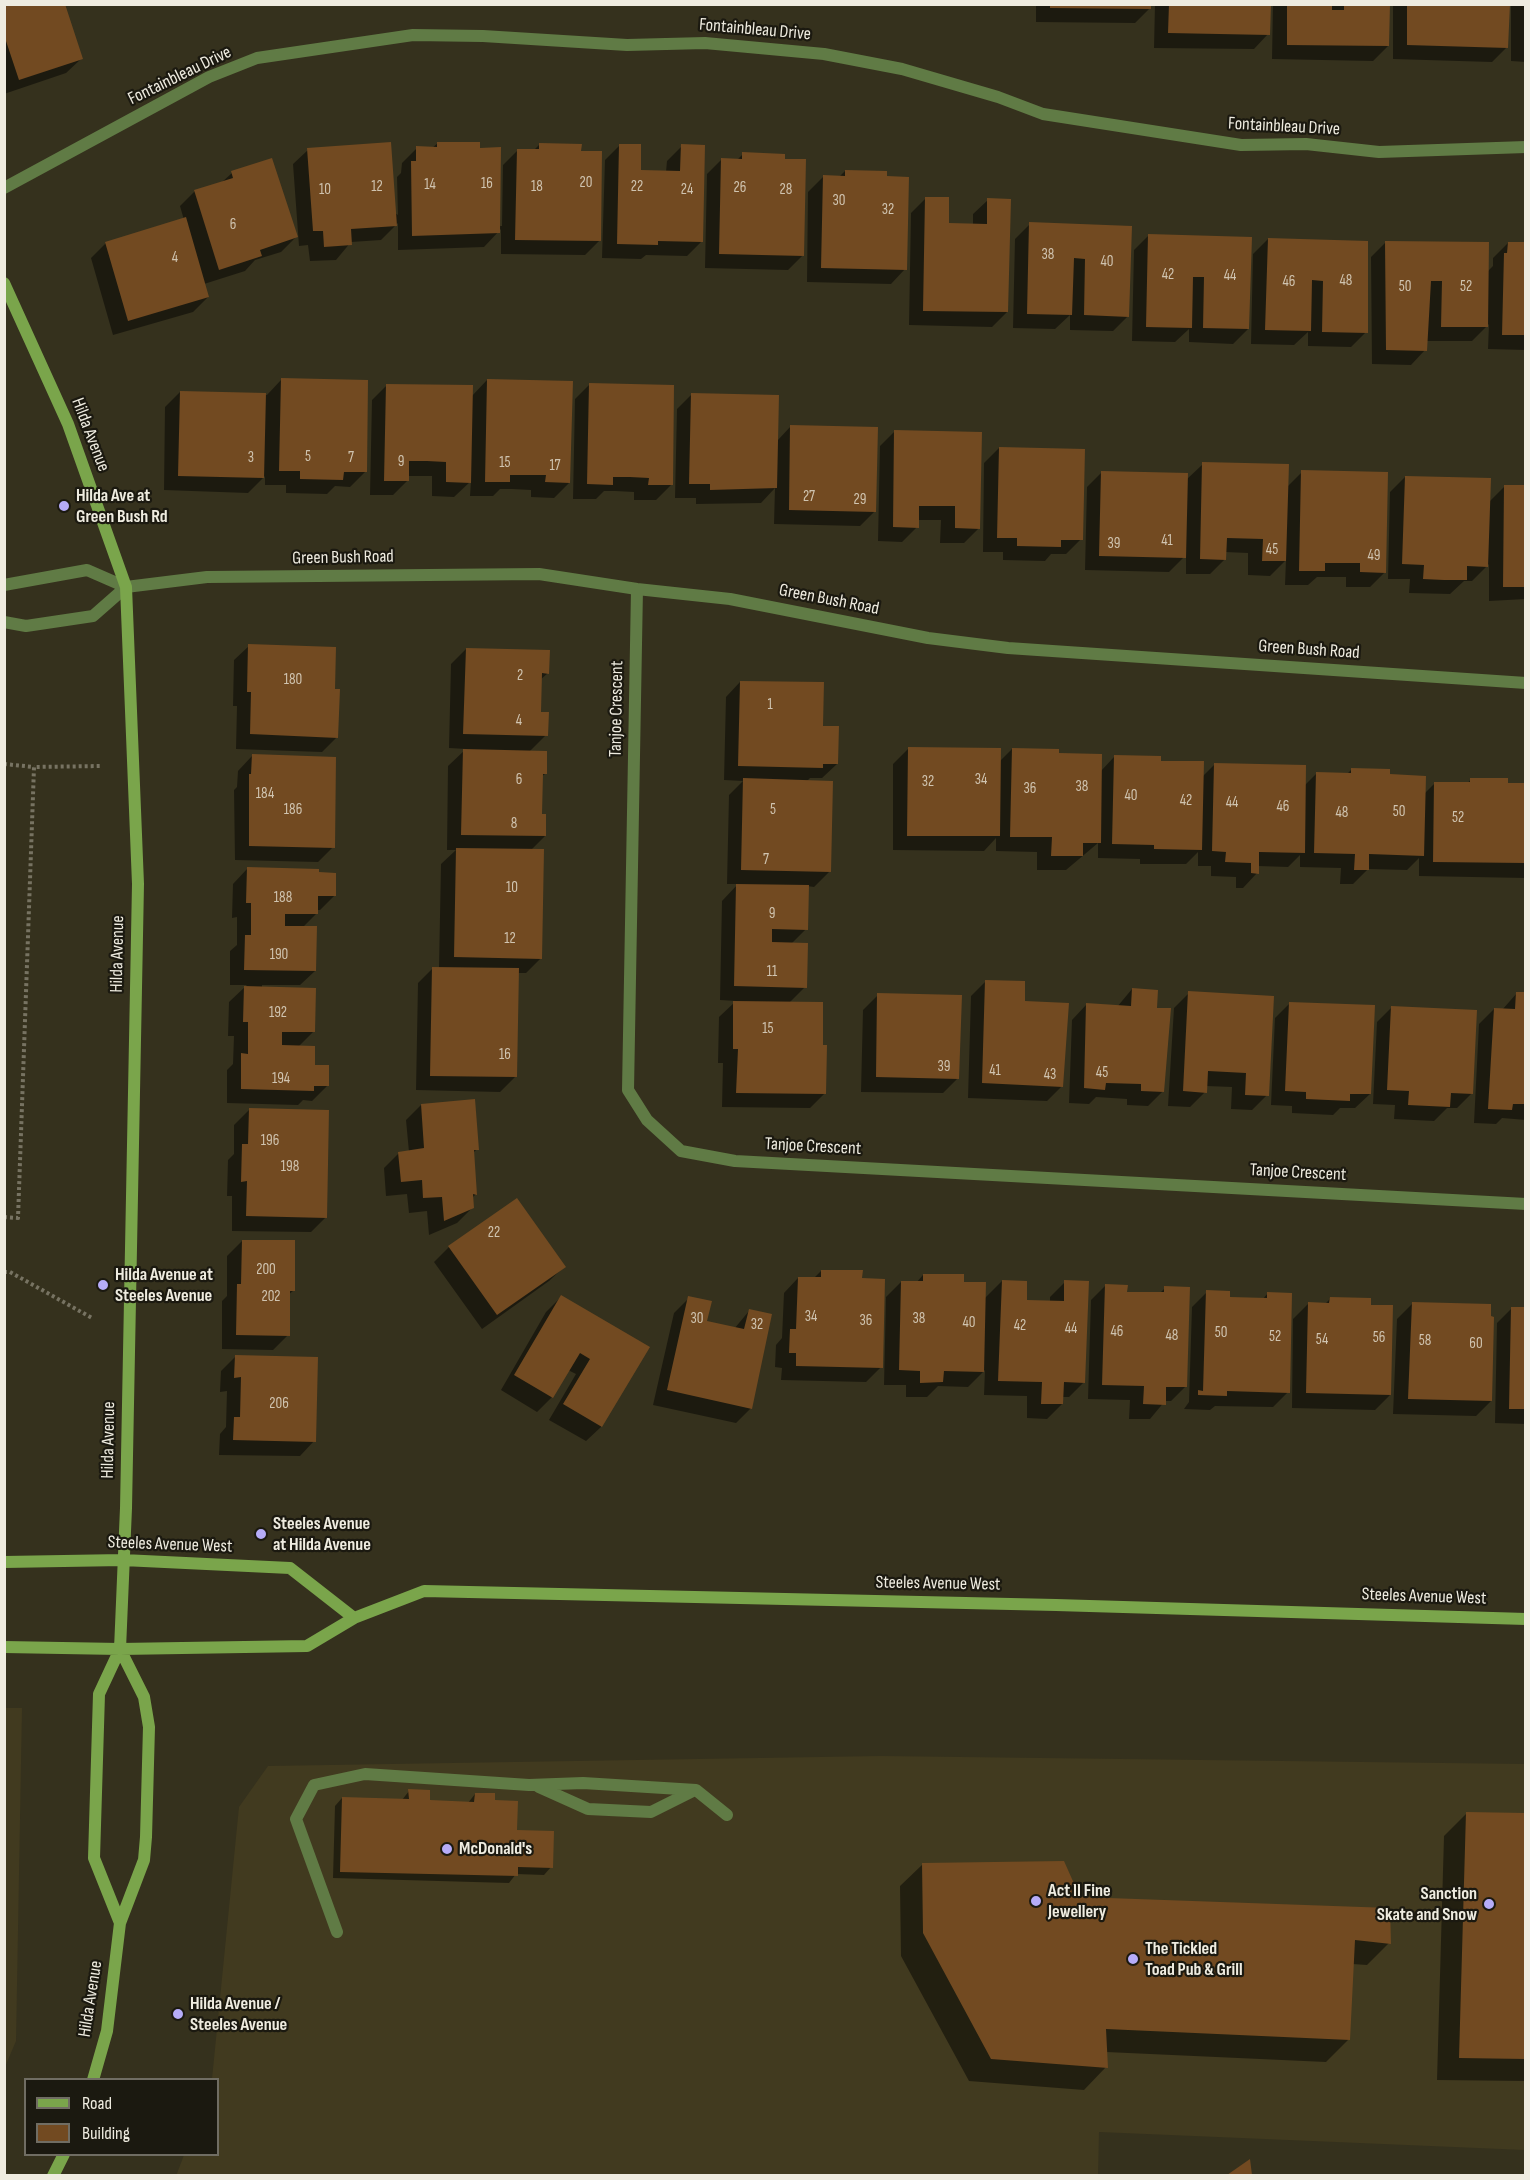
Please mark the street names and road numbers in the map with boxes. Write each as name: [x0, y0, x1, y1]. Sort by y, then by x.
street label: Fontainbleau Drive: [698, 14, 812, 46]
street label: Fontainbleau Drive: [125, 42, 235, 110]
street label: Fontainbleau Drive: [1227, 113, 1341, 141]
street label: Hilda Avenue: [66, 395, 114, 475]
street label: Green Bush Road: [292, 546, 394, 570]
street label: Green Bush Road: [777, 580, 881, 620]
street label: Green Bush Road: [1258, 636, 1360, 664]
street label: Tanjoe Crescent: [605, 661, 629, 757]
street label: Hilda Avenue: [107, 915, 129, 993]
street label: Tanjoe Crescent: [764, 1134, 862, 1160]
street label: Tanjoe Crescent: [1249, 1160, 1347, 1186]
street label: Hilda Avenue: [98, 1401, 120, 1479]
street label: Steeles Avenue West: [107, 1532, 233, 1558]
street label: Steeles Avenue West: [875, 1572, 1001, 1596]
street label: Steeles Avenue West: [1361, 1584, 1487, 1610]
street label: Hilda Avenue: [74, 1959, 108, 2039]

